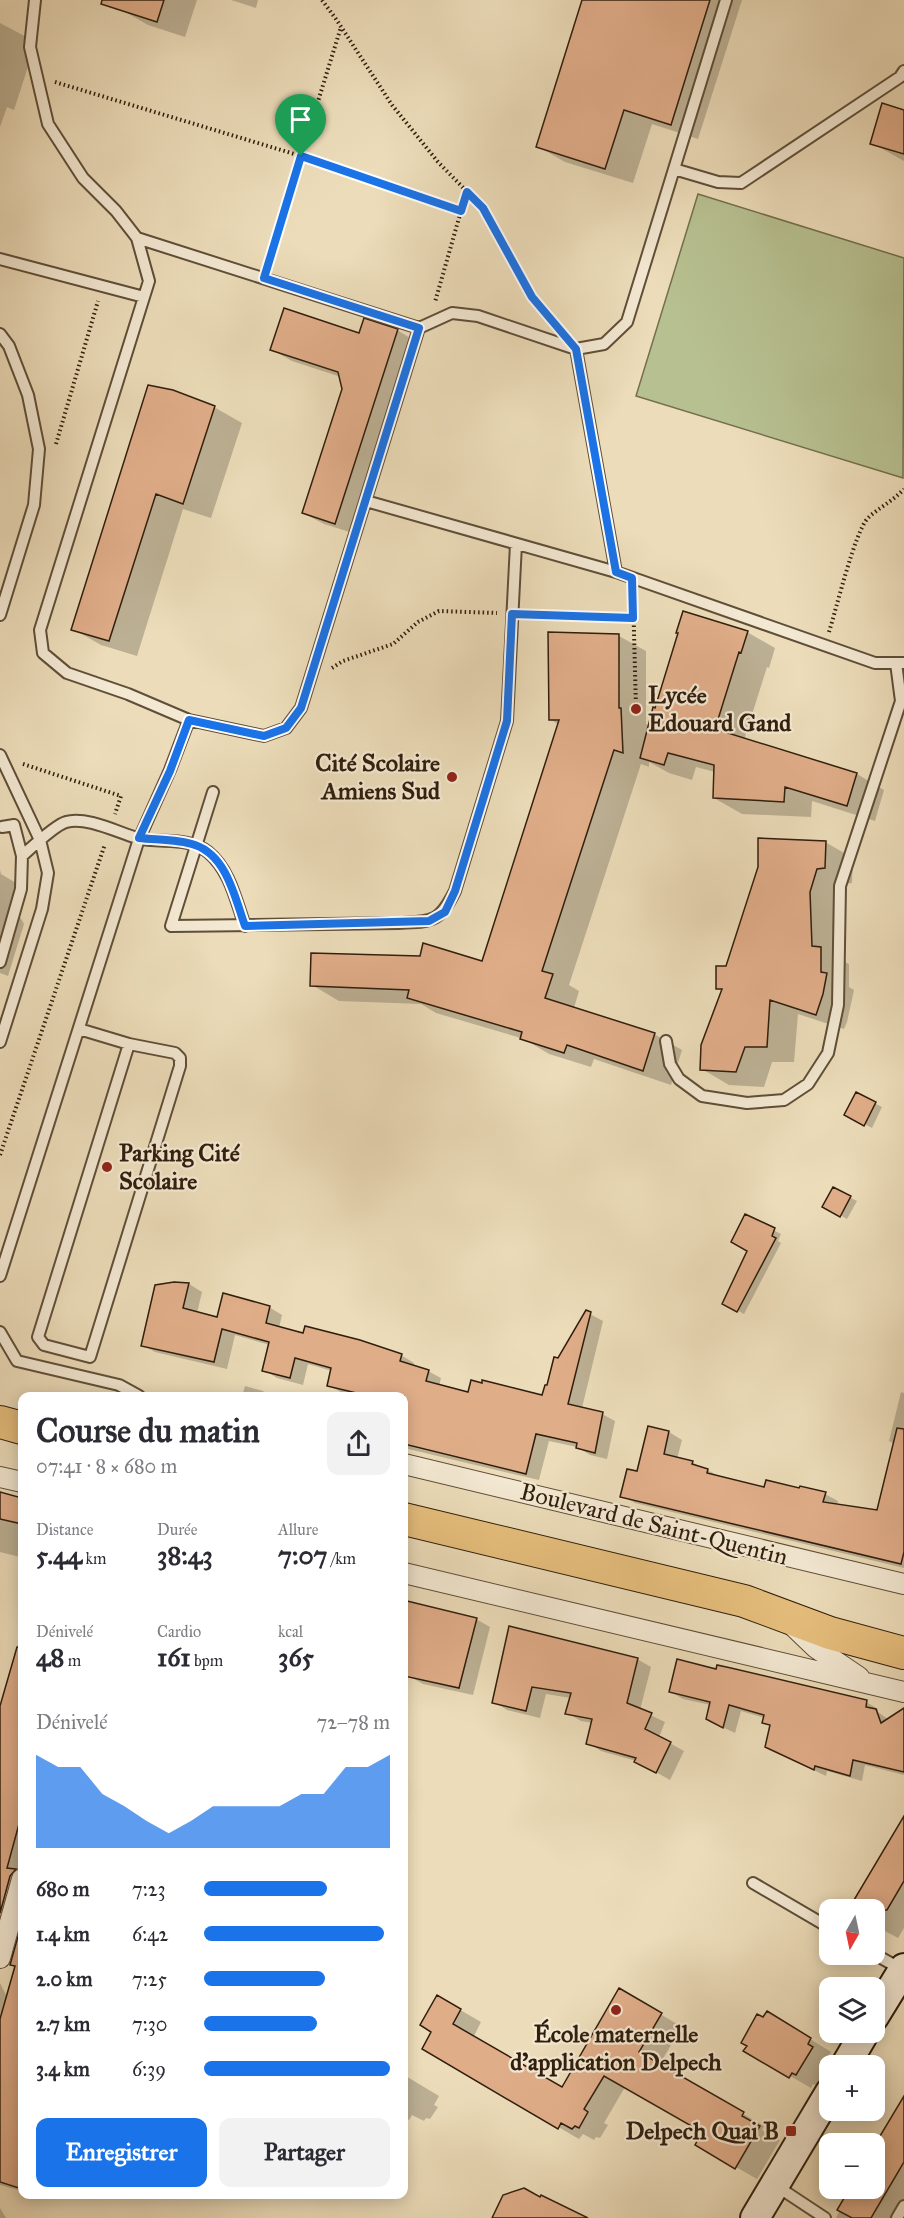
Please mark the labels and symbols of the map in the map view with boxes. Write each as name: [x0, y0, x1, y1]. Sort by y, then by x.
pin: [275, 94, 326, 156]
place label: Lycée Edouard Gand: [648, 680, 792, 738]
marker: Lycée Edouard Gand: [629, 702, 643, 716]
place label: Cité Scolaire Amiens Sud: [315, 748, 441, 806]
marker: Cité Scolaire Amiens Sud: [445, 770, 459, 784]
place label: Parking Cité Scolaire: [119, 1138, 241, 1196]
marker: Parking Cité Scolaire: [100, 1160, 114, 1174]
street label: Boulevard de Saint-Quentin: [517, 1476, 791, 1572]
north arrow: [819, 1899, 885, 1965]
marker: École maternelle d'application Delpech: [609, 2003, 623, 2017]
place label: École maternelle d'application Delpech: [510, 2018, 722, 2077]
place label: Delpech Quai B: [625, 2116, 779, 2146]
marker: Delpech Quai B: [784, 2124, 798, 2138]

